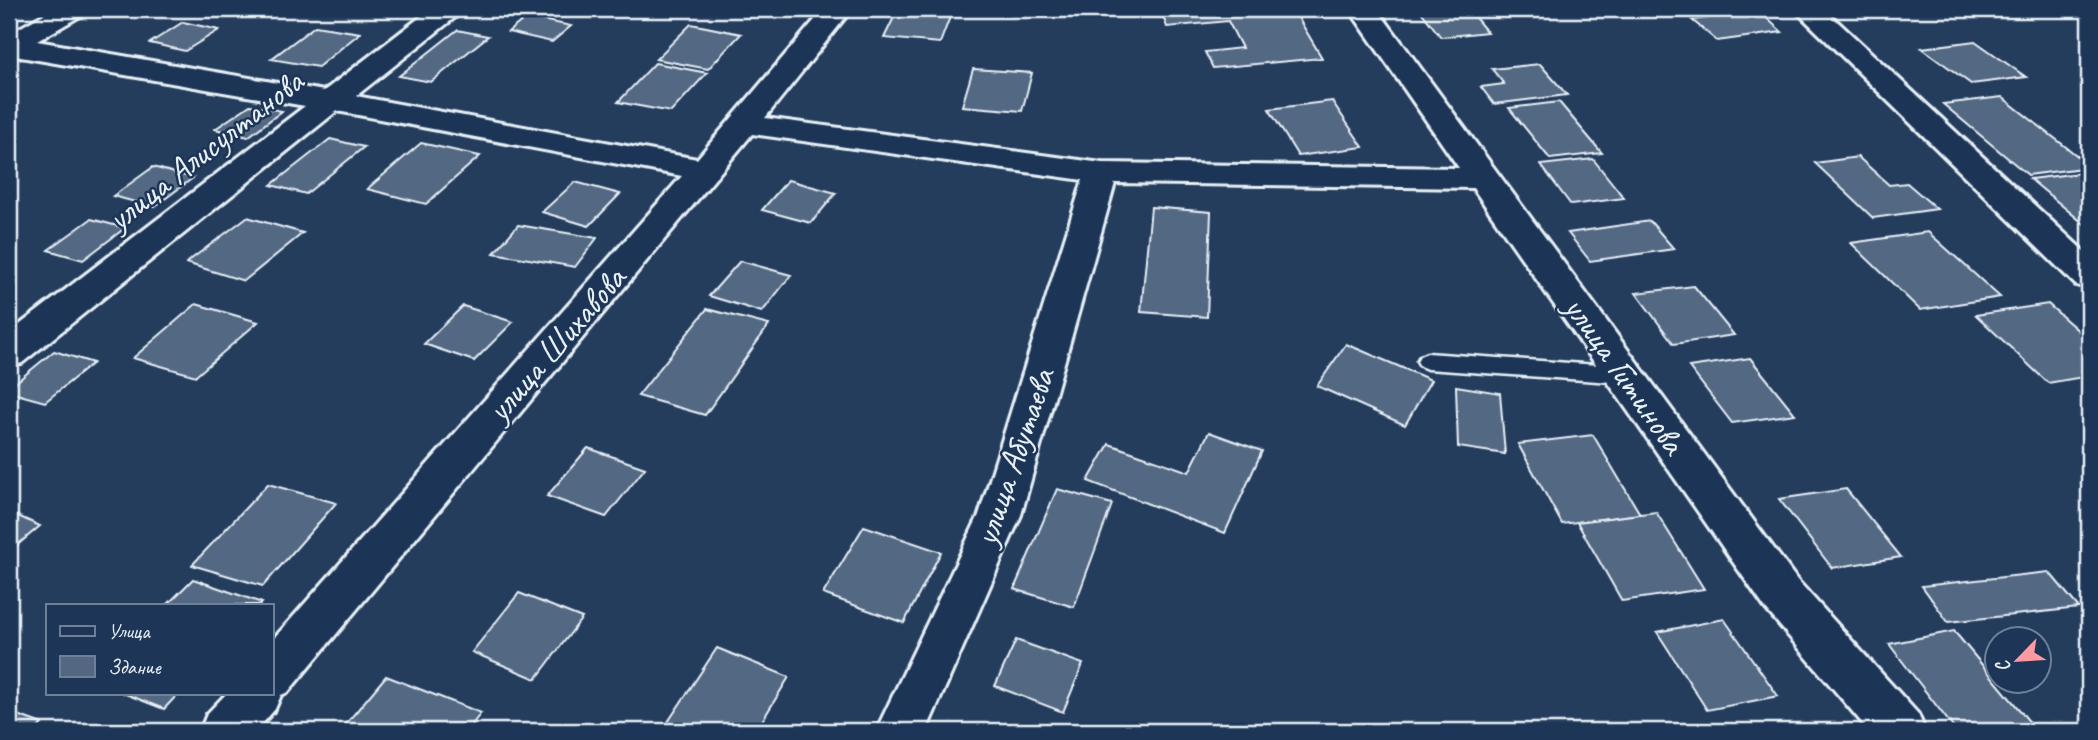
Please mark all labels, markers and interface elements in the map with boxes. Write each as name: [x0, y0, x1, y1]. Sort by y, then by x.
street label: улица Алисултанова: [96, 58, 314, 242]
street label: улица Шихавова: [475, 255, 637, 432]
street label: улица Гитинова: [1553, 286, 1697, 465]
street label: улица Абутаева: [962, 360, 1066, 553]
legend: [46, 604, 273, 694]
text: Улица: [108, 618, 151, 644]
north arrow: [1982, 624, 2052, 694]
text: Здание: [108, 654, 162, 680]
text: С: [1990, 655, 2016, 676]

